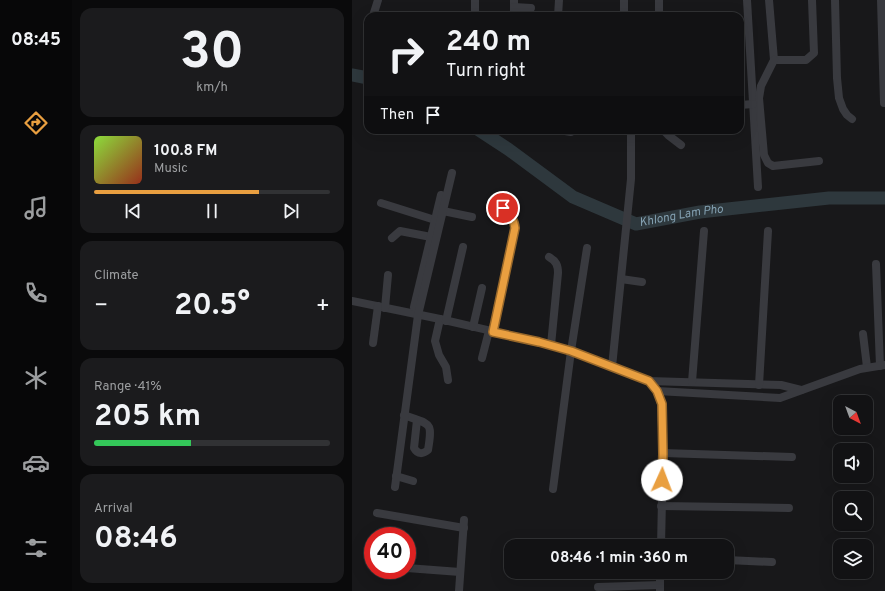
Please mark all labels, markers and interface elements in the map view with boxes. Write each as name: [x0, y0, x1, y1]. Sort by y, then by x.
text: 30: [180, 21, 244, 87]
text: 240 m: [446, 25, 531, 61]
icon: right: [380, 28, 432, 80]
text: 08:45: [11, 29, 61, 52]
text: Turn right: [446, 60, 526, 83]
text: km/h: [196, 80, 228, 96]
icon: arrive: [422, 104, 444, 126]
text: Then: [380, 106, 414, 125]
icon: directions: [22, 109, 50, 137]
text: 100.8 FM: [154, 142, 217, 161]
text: Music: [154, 161, 188, 177]
pin: [486, 191, 520, 225]
icon: music: [22, 194, 50, 222]
icon: arrive: [492, 197, 514, 219]
icon: previous: [122, 200, 144, 222]
icon: pause: [201, 200, 223, 222]
icon: next: [280, 200, 302, 222]
water label: Khlong Lam Pho: [638, 201, 725, 231]
text: Climate: [94, 268, 139, 284]
icon: phone: [22, 279, 50, 307]
text: 20.5°: [174, 288, 250, 325]
text: −: [94, 293, 108, 320]
text: +: [316, 293, 330, 320]
icon: climate: [22, 364, 50, 392]
text: Range · 41%: [94, 379, 162, 395]
north arrow: [833, 395, 873, 435]
map controls: [833, 395, 873, 579]
text: 205 km: [94, 399, 201, 436]
button: sound: [833, 443, 873, 483]
icon: car: [22, 449, 50, 477]
position arrow: [641, 459, 683, 501]
button: search: [833, 491, 873, 531]
text: Arrival: [94, 501, 133, 517]
text: 08:46: [94, 521, 178, 558]
speed limit sign: 40: [364, 527, 416, 579]
icon: filters: [22, 534, 50, 562]
button: layers: [833, 539, 873, 579]
text: 08:46 · 1 min · 360 m: [550, 549, 688, 568]

